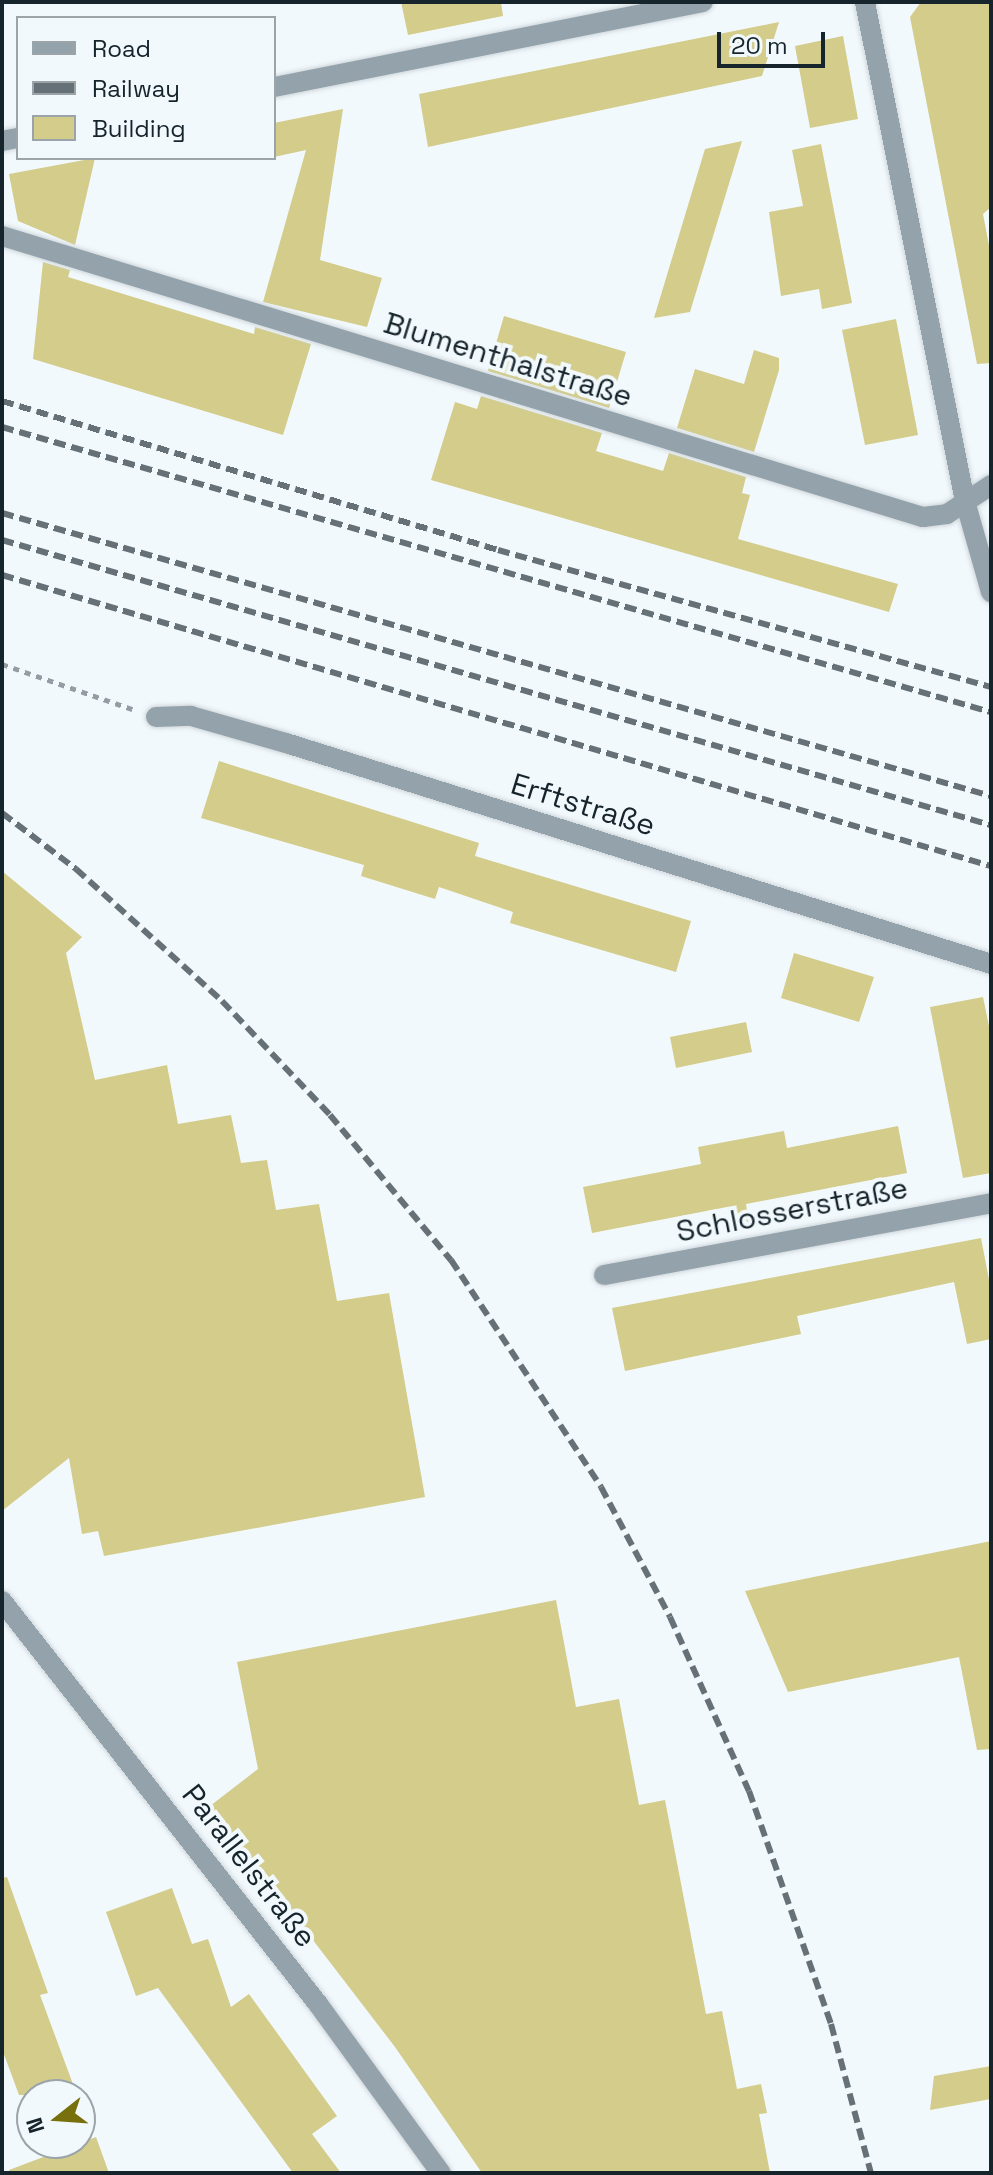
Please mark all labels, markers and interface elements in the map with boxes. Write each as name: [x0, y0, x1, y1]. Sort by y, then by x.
legend: [16, 16, 276, 160]
scale bar: [721, 16, 829, 66]
text: 20 m: [731, 30, 788, 61]
text: Road: [92, 33, 151, 64]
text: Railway: [92, 73, 180, 104]
text: Building: [92, 113, 186, 144]
street label: Blumenthalstraße: [379, 305, 637, 415]
street label: Erftstraße: [507, 766, 659, 844]
street label: Schlosserstraße: [673, 1170, 911, 1250]
street label: Parallelstraße: [174, 1777, 324, 1955]
north arrow: [16, 2079, 96, 2159]
text: N: [19, 2114, 51, 2137]

